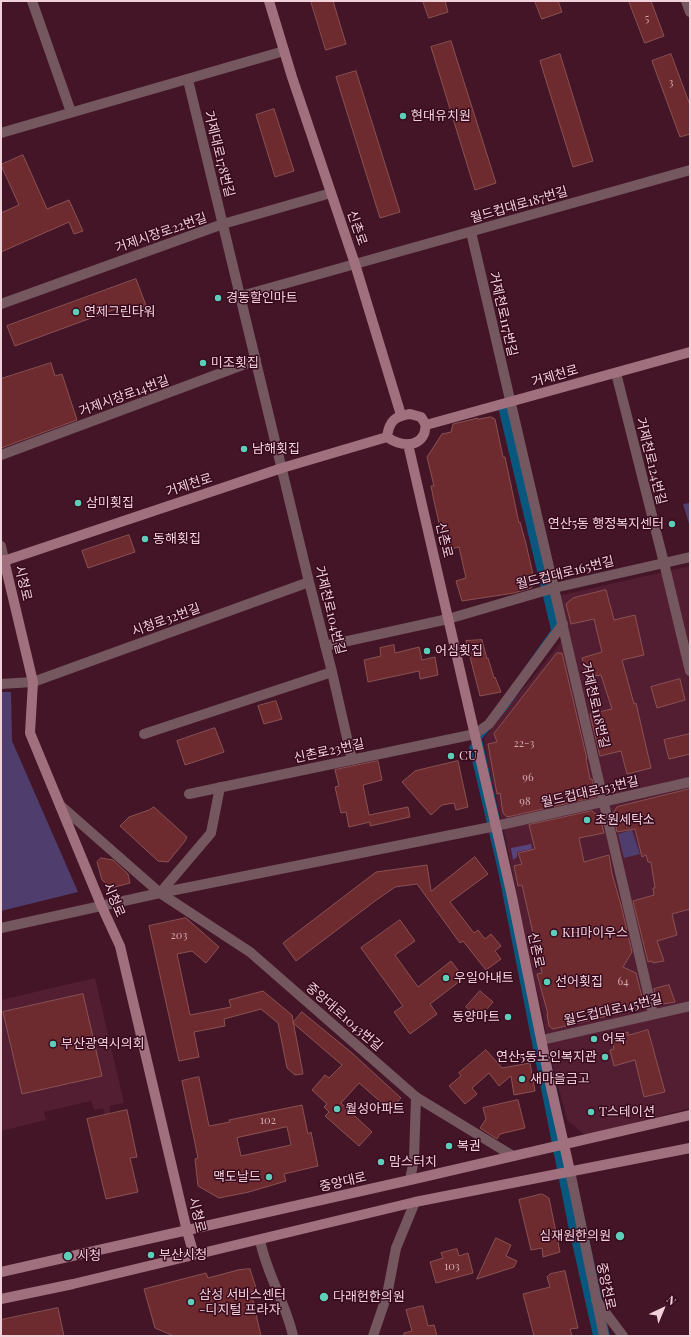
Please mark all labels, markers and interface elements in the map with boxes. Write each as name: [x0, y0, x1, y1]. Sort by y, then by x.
house number: 5: [645, 12, 649, 26]
house number: 3: [669, 76, 673, 90]
place label: 현대유치원: [411, 108, 471, 124]
street label: 거제대로178번길: [201, 109, 237, 199]
marker: 현대유치원: [398, 111, 408, 121]
street label: 월드컵대로187번길: [469, 184, 569, 226]
street label: 신촌로: [344, 208, 370, 248]
street label: 거제시장로22번길: [113, 210, 209, 256]
street label: 거제천로117번길: [486, 270, 520, 358]
place label: 경동할인마트: [226, 290, 298, 306]
marker: 경동할인마트: [213, 293, 223, 303]
place label: 연제그린타워: [84, 304, 156, 320]
marker: 연제그린타워: [71, 307, 81, 317]
place label: 미조횟집: [211, 355, 259, 371]
marker: 미조횟집: [198, 358, 208, 368]
street label: 거제천로: [530, 362, 580, 390]
street label: 거제시장로14번길: [77, 372, 171, 420]
street label: 거제천로124번길: [633, 416, 669, 506]
place label: 남해횟집: [252, 441, 300, 457]
marker: 남해횟집: [239, 444, 249, 454]
street label: 거제천로: [164, 470, 214, 500]
place label: 삼미횟집: [86, 495, 134, 511]
marker: 삼미횟집: [73, 498, 83, 508]
place label: 연산5동 행정복지센터: [548, 516, 664, 532]
marker: 연산5동 행정복지센터: [667, 519, 677, 529]
street label: 신촌로: [432, 521, 456, 559]
place label: 동해횟집: [153, 531, 201, 547]
marker: 동해횟집: [140, 534, 150, 544]
street label: 월드컵대로165번길: [514, 553, 616, 593]
street label: 시청로: [11, 564, 35, 602]
street label: 거제천로104번길: [311, 564, 349, 656]
street label: 시청로32번길: [130, 600, 202, 640]
place label: 어심횟집: [435, 643, 483, 659]
marker: 어심횟집: [422, 646, 432, 656]
street label: 거제천로118번길: [577, 660, 613, 750]
street label: 신촌로23번길: [292, 736, 366, 766]
house number: 22-3: [514, 737, 534, 751]
place label: CU: [459, 748, 477, 764]
marker: CU: [446, 751, 456, 761]
house number: 96: [522, 771, 534, 785]
street label: 월드컵대로153번길: [540, 773, 640, 811]
house number: 98: [519, 795, 531, 809]
place label: 초원세탁소: [595, 812, 655, 828]
marker: 초원세탁소: [582, 815, 592, 825]
street label: 시청로: [100, 880, 128, 920]
place label: KH마이우스: [562, 925, 628, 941]
marker: KH마이우스: [549, 928, 559, 938]
house number: 203: [171, 929, 187, 943]
street label: 신촌로: [525, 931, 547, 969]
place label: 우일아내트: [454, 970, 514, 986]
marker: 우일아내트: [441, 973, 451, 983]
place label: 선어횟집: [555, 974, 603, 990]
house number: 64: [617, 975, 629, 989]
marker: 선어횟집: [542, 977, 552, 987]
street label: 중앙대로1043번길: [302, 979, 386, 1055]
street label: 월드컵대로145번길: [562, 991, 664, 1029]
place label: 동양마트: [452, 1009, 500, 1025]
marker: 동양마트: [503, 1012, 513, 1022]
place label: 어묵: [602, 1031, 626, 1047]
marker: 어묵: [589, 1034, 599, 1044]
place label: 부산광역시의회: [61, 1036, 145, 1052]
marker: 부산광역시의회: [48, 1039, 58, 1049]
place label: 연산5동노인복지관: [496, 1049, 597, 1065]
marker: 연산5동노인복지관: [600, 1052, 610, 1062]
place label: 새마을금고: [530, 1071, 590, 1087]
marker: 새마을금고: [517, 1074, 527, 1084]
place label: 월성아파트: [345, 1101, 405, 1117]
marker: 월성아파트: [332, 1104, 342, 1114]
place label: T스테이션: [599, 1104, 655, 1120]
marker: T스테이션: [586, 1107, 596, 1117]
house number: 102: [260, 1114, 276, 1128]
place label: 복권: [457, 1138, 481, 1154]
marker: 복권: [444, 1141, 454, 1151]
place label: 맘스터치: [389, 1154, 437, 1170]
marker: 맘스터치: [376, 1157, 386, 1167]
place label: 맥도날드: [213, 1169, 261, 1185]
street label: 중앙대로: [318, 1169, 368, 1195]
marker: 맥도날드: [264, 1172, 274, 1182]
street label: 시청로: [185, 1196, 209, 1234]
place label: 심재원한의원: [539, 1228, 611, 1244]
marker: 심재원한의원: [614, 1230, 626, 1242]
place label: 부산시청: [159, 1247, 207, 1263]
place label: 시청: [77, 1248, 101, 1264]
marker: 시청: [62, 1250, 74, 1262]
marker: 부산시청: [146, 1250, 156, 1260]
house number: 103: [444, 1260, 460, 1274]
street label: 중앙천로: [593, 1261, 619, 1311]
place label: 삼성 서비스센터 -디지털 프라자: [199, 1287, 286, 1318]
place label: 다래헌한의원: [333, 1289, 405, 1305]
north arrow: [643, 1289, 683, 1329]
marker: 다래헌한의원: [318, 1291, 330, 1303]
text: N: [664, 1292, 680, 1308]
marker: 삼성 서비스센터 -디지털 프라자: [186, 1297, 196, 1307]

